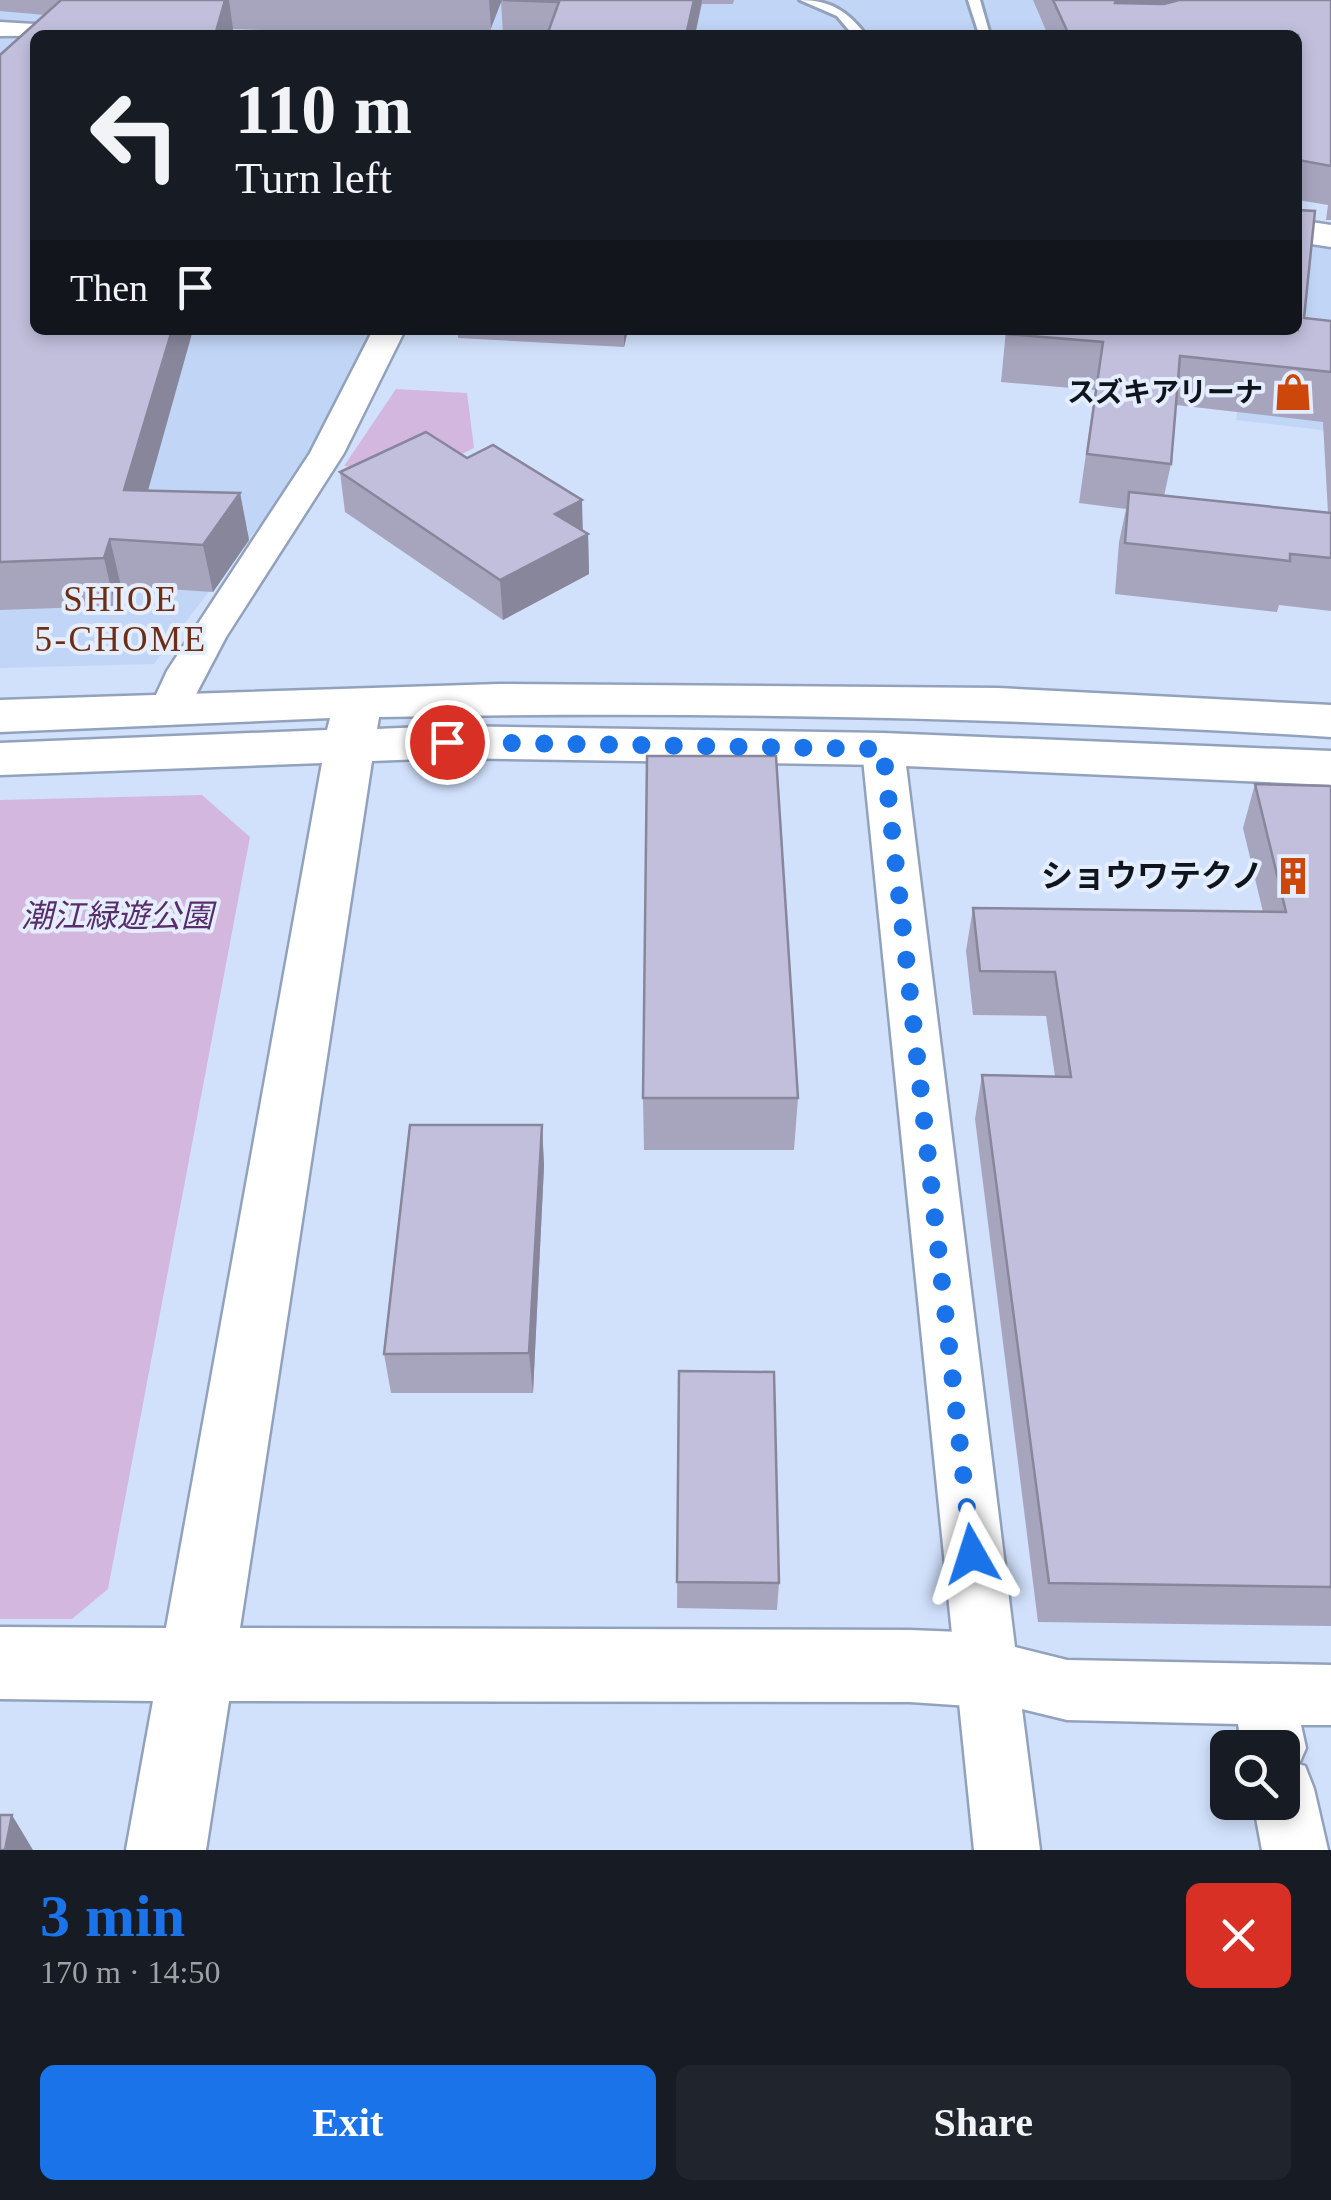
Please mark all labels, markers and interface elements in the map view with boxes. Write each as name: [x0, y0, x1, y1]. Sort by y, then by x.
icon: left: [70, 70, 200, 200]
text: 110 m: [235, 71, 412, 148]
text: Turn left: [235, 153, 392, 203]
icon: arrive: [168, 260, 223, 315]
text: Then: [70, 267, 148, 309]
shop icon: スズキアリーナ: [1272, 371, 1314, 413]
place label: スズキアリーナ: [1067, 377, 1263, 408]
district label: SHIOE 5-CHOME: [34, 580, 208, 659]
pin: [405, 700, 490, 785]
icon: arrive: [420, 715, 475, 770]
building icon: ショウワテクノ: [1272, 855, 1314, 897]
place label: ショウワテクノ: [1041, 858, 1263, 894]
park label: 潮江緑遊公園: [21, 898, 217, 934]
position arrow: [920, 1502, 1024, 1606]
map controls: [1210, 1730, 1300, 1820]
button: search: [1210, 1730, 1300, 1820]
text: 3 min: [40, 1883, 185, 1949]
button: close: [1186, 1883, 1291, 1988]
text: 170 m · 14:50: [40, 1954, 220, 1990]
button: Exit: [40, 2065, 656, 2180]
button: Share: [676, 2065, 1291, 2180]

